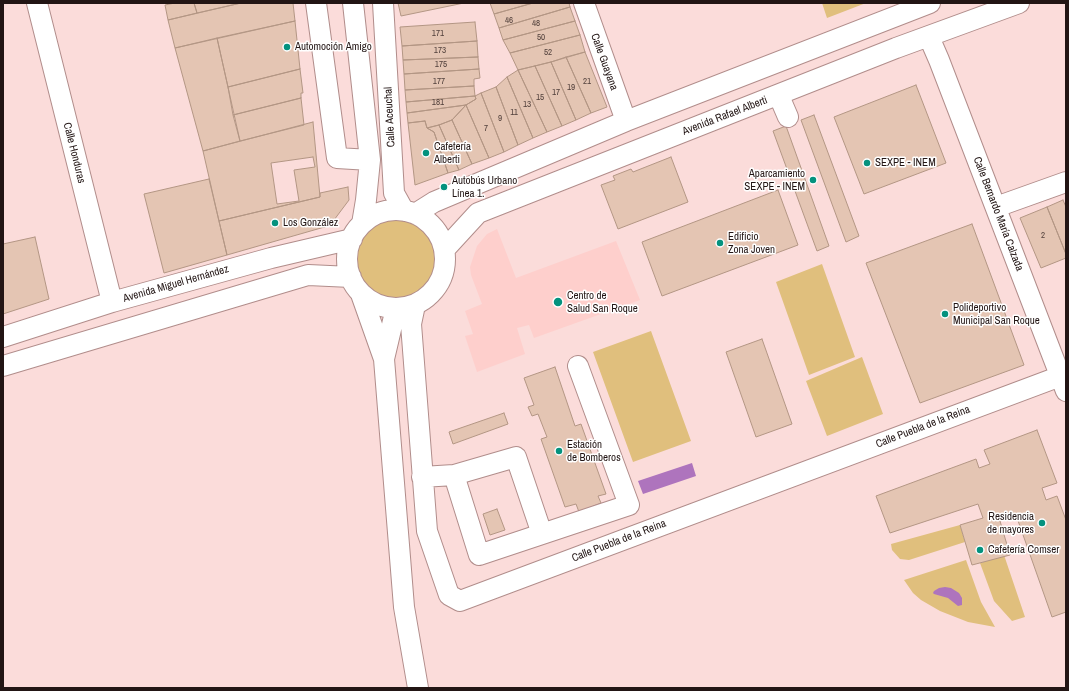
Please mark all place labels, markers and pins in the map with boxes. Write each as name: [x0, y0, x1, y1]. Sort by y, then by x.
place label: Automoción Amigo: [295, 40, 372, 54]
marker: Automoción Amigo: [282, 42, 292, 52]
place label: Cafetería Alberti: [434, 140, 471, 166]
marker: Cafetería Alberti: [421, 148, 431, 158]
place label: SEXPE - INEM: [875, 156, 936, 170]
marker: SEXPE - INEM: [862, 158, 872, 168]
place label: Aparcamiento SEXPE - INEM: [744, 167, 805, 193]
place label: Autobús Urbano Línea 1.: [452, 174, 517, 200]
marker: Aparcamiento SEXPE - INEM: [808, 175, 818, 185]
marker: Autobús Urbano Línea 1.: [439, 182, 449, 192]
place label: Los González: [283, 216, 338, 230]
marker: Los González: [270, 218, 280, 228]
place label: Edificio Zona Joven: [728, 230, 775, 256]
marker: Edificio Zona Joven: [715, 238, 725, 248]
place label: Centro de Salud San Roque: [567, 289, 638, 315]
marker: Centro de Salud San Roque: [552, 296, 564, 308]
place label: Polideportivo Municipal San Roque: [953, 301, 1040, 327]
marker: Polideportivo Municipal San Roque: [940, 309, 950, 319]
place label: Estación de Bomberos: [567, 438, 621, 464]
marker: Estación de Bomberos: [554, 446, 564, 456]
place label: Residencia de mayores: [987, 510, 1034, 536]
marker: Residencia de mayores: [1037, 518, 1047, 528]
place label: Cafetería Comser: [988, 543, 1059, 557]
marker: Cafetería Comser: [975, 545, 985, 555]

